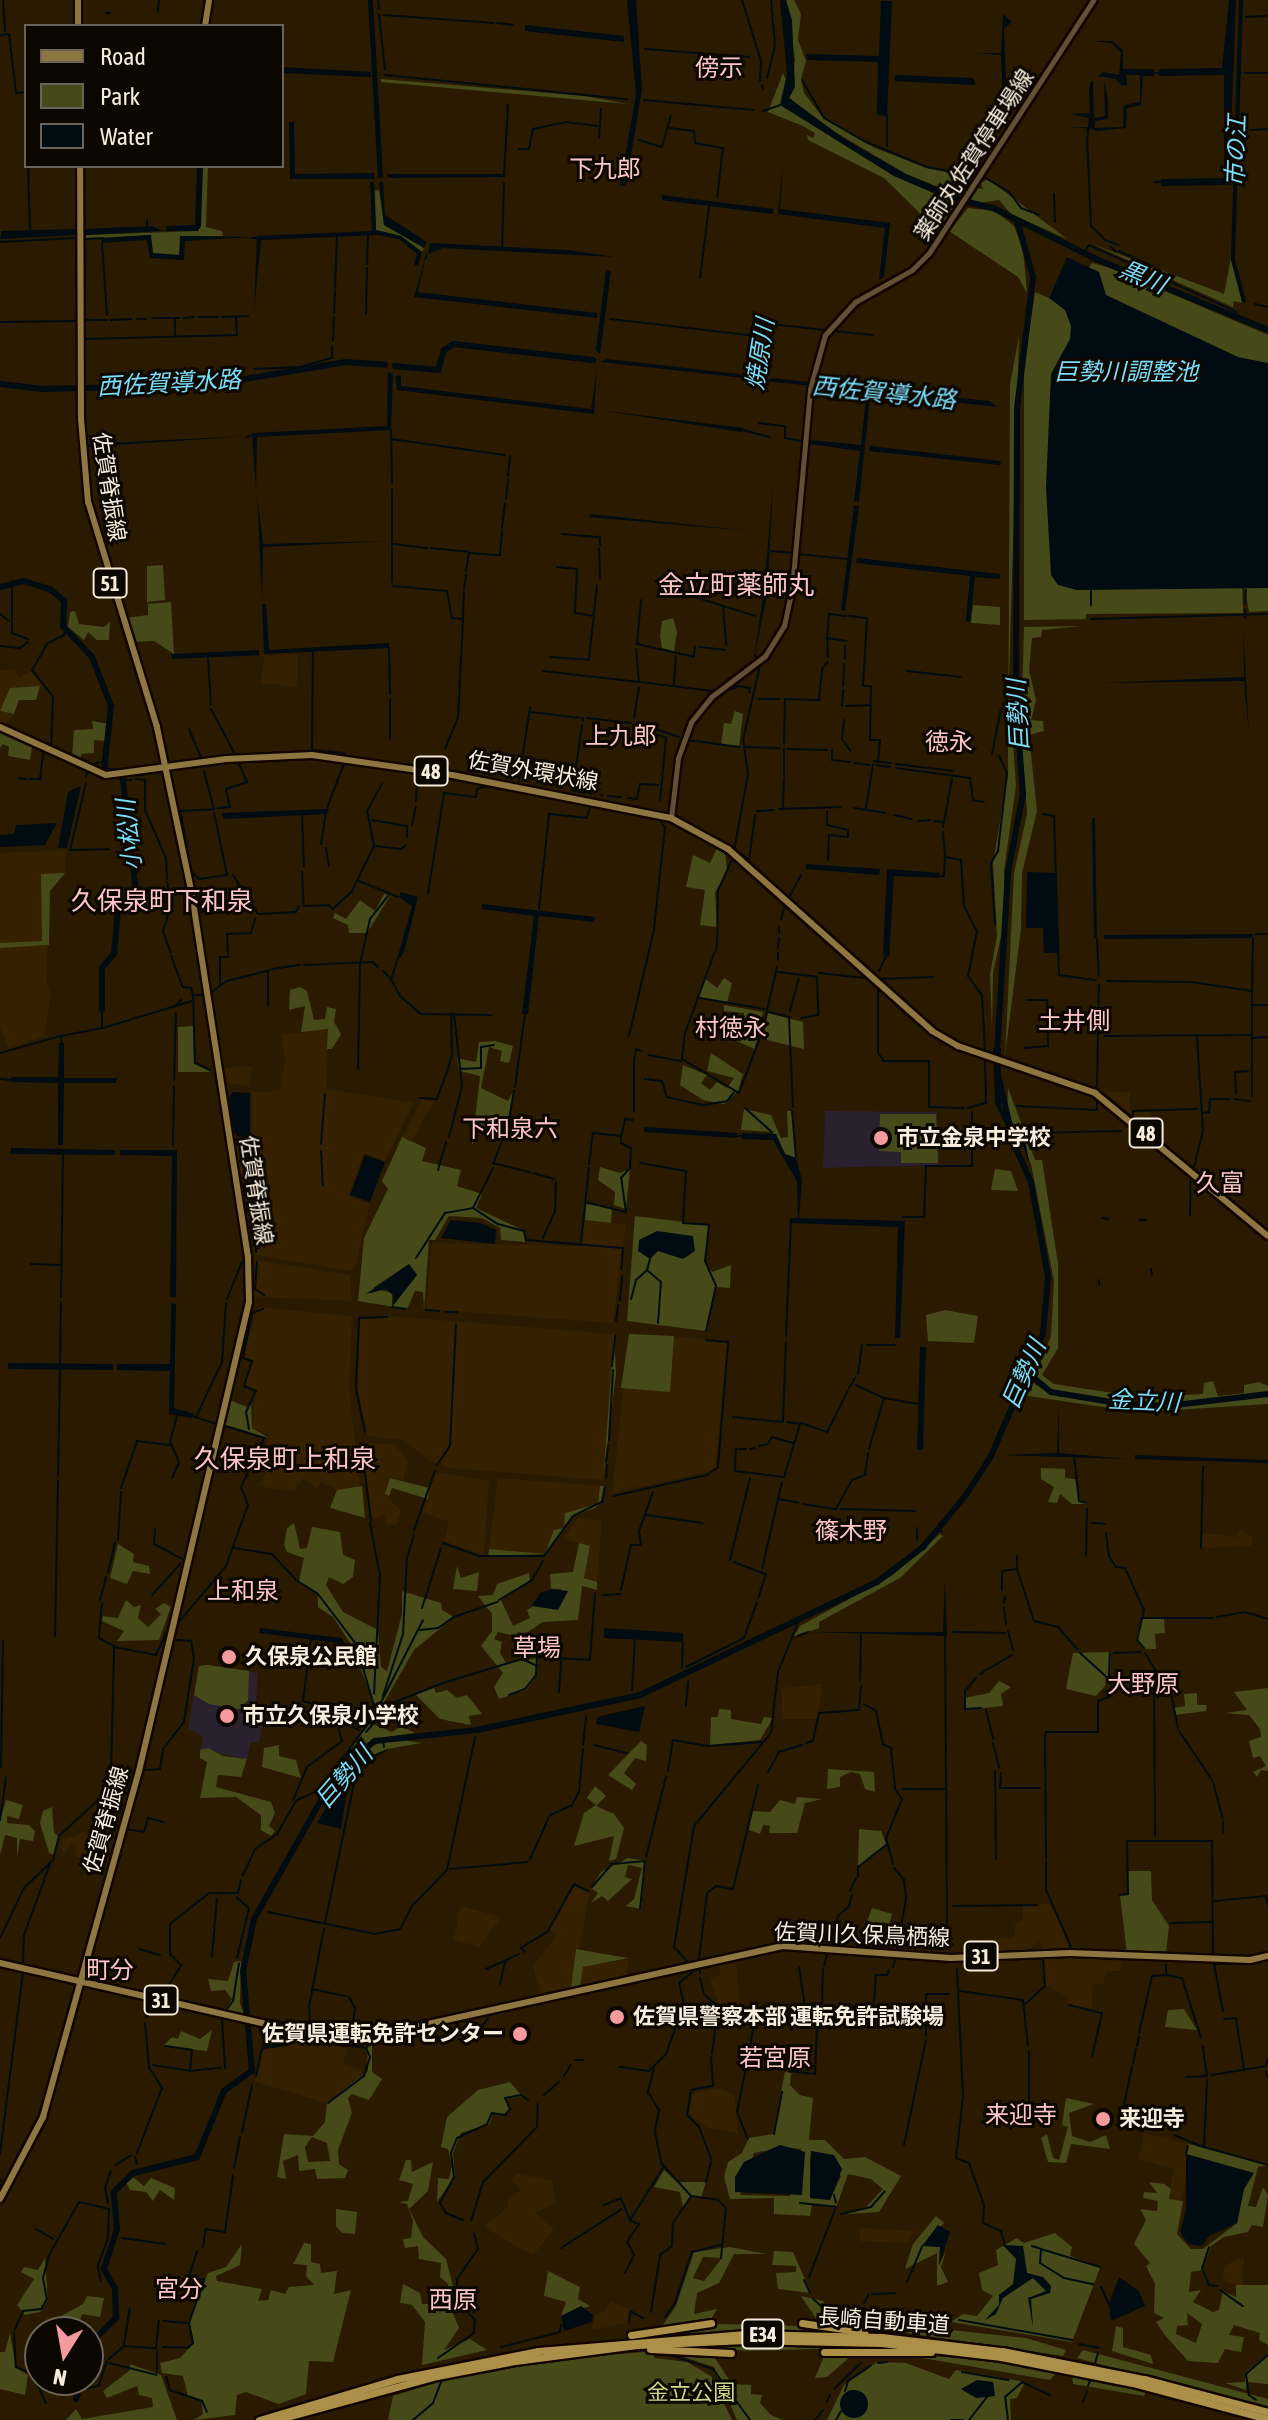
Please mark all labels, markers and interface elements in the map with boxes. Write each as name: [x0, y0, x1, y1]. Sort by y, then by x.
legend: [24, 24, 284, 168]
text: Road: [100, 43, 146, 70]
district label: 傍示: [695, 54, 743, 82]
street label: 薬師丸佐賀停車場線: [909, 65, 1039, 245]
text: Park: [100, 83, 140, 110]
water label: 市の江: [1220, 115, 1252, 187]
text: Water: [100, 123, 153, 150]
district label: 下九郎: [569, 155, 641, 183]
water label: 黒川: [1115, 254, 1171, 300]
water label: 焼原川: [740, 316, 780, 392]
water label: 巨勢川調整池: [1054, 358, 1198, 386]
water label: 西佐賀導水路: [96, 365, 242, 401]
water label: 西佐賀導水路: [811, 371, 957, 415]
street label: 佐賀脊振線: [87, 431, 131, 543]
road number: 51: [92, 567, 128, 599]
district label: 金立町薬師丸: [658, 570, 814, 602]
water label: 巨勢川: [1002, 678, 1034, 752]
district label: 上九郎: [585, 722, 657, 750]
district label: 徳永: [925, 728, 973, 756]
street label: 佐賀外環状線: [466, 747, 600, 795]
road number: 48: [413, 755, 449, 787]
water label: 小松川: [111, 798, 147, 872]
district label: 久保泉町下和泉: [71, 886, 253, 918]
district label: 土井側: [1038, 1007, 1110, 1035]
district label: 村徳永: [695, 1014, 767, 1042]
district label: 下和泉六: [462, 1115, 558, 1143]
road number: 48: [1128, 1117, 1164, 1149]
place label: 市立金泉中学校: [897, 1125, 1051, 1151]
marker: 市立金泉中学校: [872, 1129, 890, 1147]
street label: 佐賀脊振線: [234, 1134, 278, 1246]
district label: 久富: [1196, 1169, 1244, 1197]
water label: 巨勢川: [996, 1335, 1052, 1413]
water label: 金立川: [1107, 1385, 1181, 1417]
district label: 久保泉町上和泉: [194, 1444, 376, 1476]
district label: 篠木野: [815, 1517, 887, 1545]
district label: 上和泉: [207, 1577, 279, 1605]
district label: 草場: [513, 1634, 561, 1662]
place label: 久保泉公民館: [245, 1644, 377, 1670]
marker: 久保泉公民館: [220, 1648, 238, 1666]
district label: 大野原: [1107, 1670, 1179, 1698]
place label: 市立久保泉小学校: [243, 1703, 419, 1729]
marker: 市立久保泉小学校: [218, 1707, 236, 1725]
water label: 巨勢川: [310, 1740, 378, 1814]
street label: 佐賀脊振線: [78, 1763, 134, 1877]
street label: 佐賀川久保鳥栖線: [774, 1919, 950, 1951]
road number: 31: [963, 1940, 999, 1972]
district label: 町分: [86, 1956, 134, 1984]
road number: 31: [143, 1984, 179, 2016]
place label: 佐賀県警察本部 運転免許試験場: [633, 2004, 944, 2030]
marker: 佐賀県警察本部 運転免許試験場: [608, 2008, 626, 2026]
place label: 佐賀県運転免許センター: [262, 2021, 504, 2047]
marker: 佐賀県運転免許センター: [511, 2025, 529, 2043]
district label: 若宮原: [739, 2044, 811, 2072]
district label: 来迎寺: [985, 2101, 1057, 2129]
place label: 来迎寺: [1119, 2106, 1185, 2132]
marker: 来迎寺: [1094, 2110, 1112, 2128]
district label: 宮分: [155, 2275, 203, 2303]
district label: 西原: [429, 2286, 477, 2314]
street label: 長崎自動車道: [817, 2303, 951, 2339]
north arrow: [24, 2316, 104, 2396]
road number: E34: [741, 2318, 785, 2350]
text: N: [51, 2364, 69, 2392]
park label: 金立公園: [647, 2380, 735, 2406]

